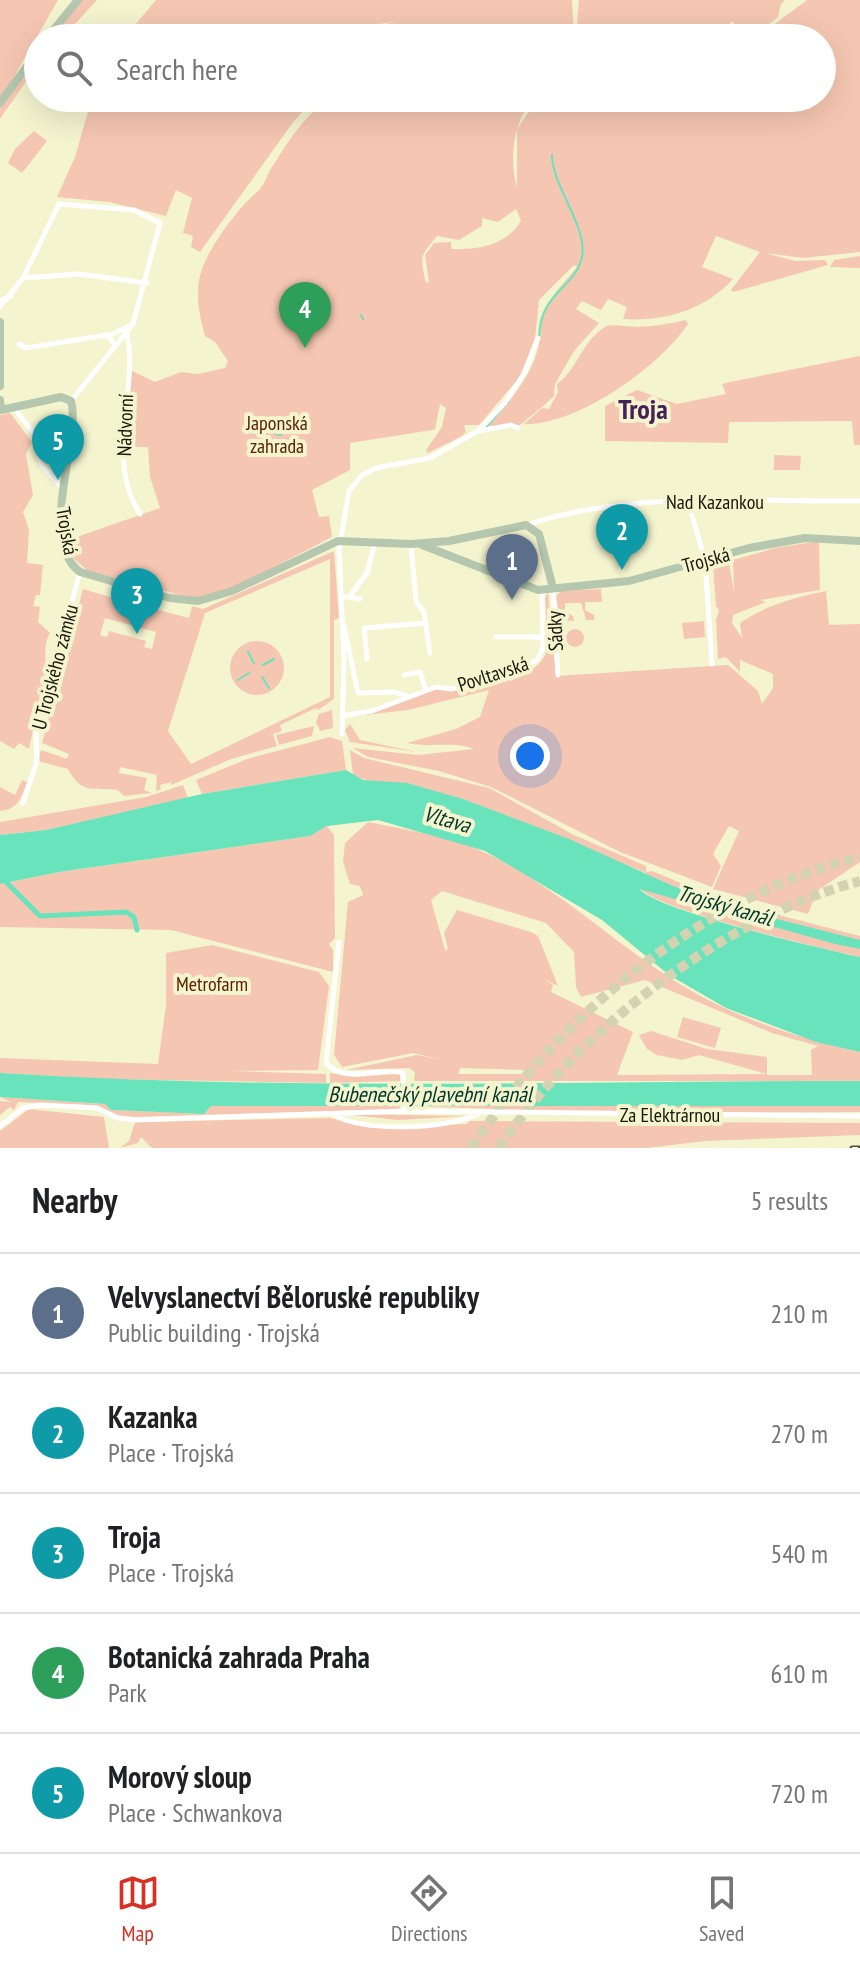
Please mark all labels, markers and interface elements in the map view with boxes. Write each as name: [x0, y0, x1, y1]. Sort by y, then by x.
search box: [24, 24, 836, 112]
icon: search: [52, 46, 96, 90]
text: Search here: [116, 49, 238, 88]
pin: 4: [279, 282, 331, 348]
district label: Troja: [618, 390, 668, 427]
street label: Nádvorní: [111, 393, 139, 457]
park label: Japonská zahrada: [245, 410, 308, 459]
pin: 5: [32, 414, 84, 480]
street label: Nad Kazankou: [666, 489, 764, 515]
pin: 2: [596, 504, 648, 570]
street label: Trojská: [50, 505, 84, 557]
pin: 1: [486, 534, 538, 600]
street label: Trojská: [679, 541, 733, 579]
pin: 3: [111, 568, 163, 634]
street label: U Trojského zámku: [26, 601, 84, 733]
street label: Sádky: [541, 610, 569, 652]
street label: Povltavská: [454, 650, 532, 698]
your location: [510, 736, 550, 776]
water label: Vltava: [420, 799, 475, 839]
water label: Trojský kanál: [674, 878, 777, 932]
park label: Metrofarm: [176, 971, 248, 997]
water label: Bubenečský plavební kanál: [328, 1080, 534, 1108]
street label: Za Elektrárnou: [620, 1102, 720, 1128]
text: Nearby: [32, 1178, 117, 1222]
text: 5 results: [751, 1184, 828, 1217]
text: Velvyslanectví Běloruské republiky: [108, 1277, 479, 1316]
text: 1: [52, 1297, 64, 1330]
text: 210 m: [770, 1297, 828, 1330]
text: Public building · Trojská: [108, 1316, 320, 1349]
text: Kazanka: [108, 1397, 198, 1436]
text: 2: [52, 1417, 64, 1450]
text: 270 m: [770, 1417, 828, 1450]
text: Place · Trojská: [108, 1436, 234, 1469]
text: Troja: [108, 1517, 161, 1556]
text: 3: [52, 1537, 64, 1570]
text: 540 m: [770, 1537, 828, 1570]
text: Place · Trojská: [108, 1556, 234, 1589]
text: Botanická zahrada Praha: [108, 1637, 370, 1676]
text: 4: [52, 1657, 64, 1690]
text: 610 m: [770, 1657, 828, 1690]
text: Park: [108, 1676, 147, 1709]
text: Morový sloup: [108, 1757, 252, 1796]
text: 5: [52, 1777, 64, 1810]
text: 720 m: [770, 1777, 828, 1810]
text: Place · Schwankova: [108, 1796, 283, 1829]
tab: Map: [116, 1871, 160, 1947]
tab: Directions: [391, 1871, 468, 1947]
tab: Saved: [699, 1871, 744, 1947]

